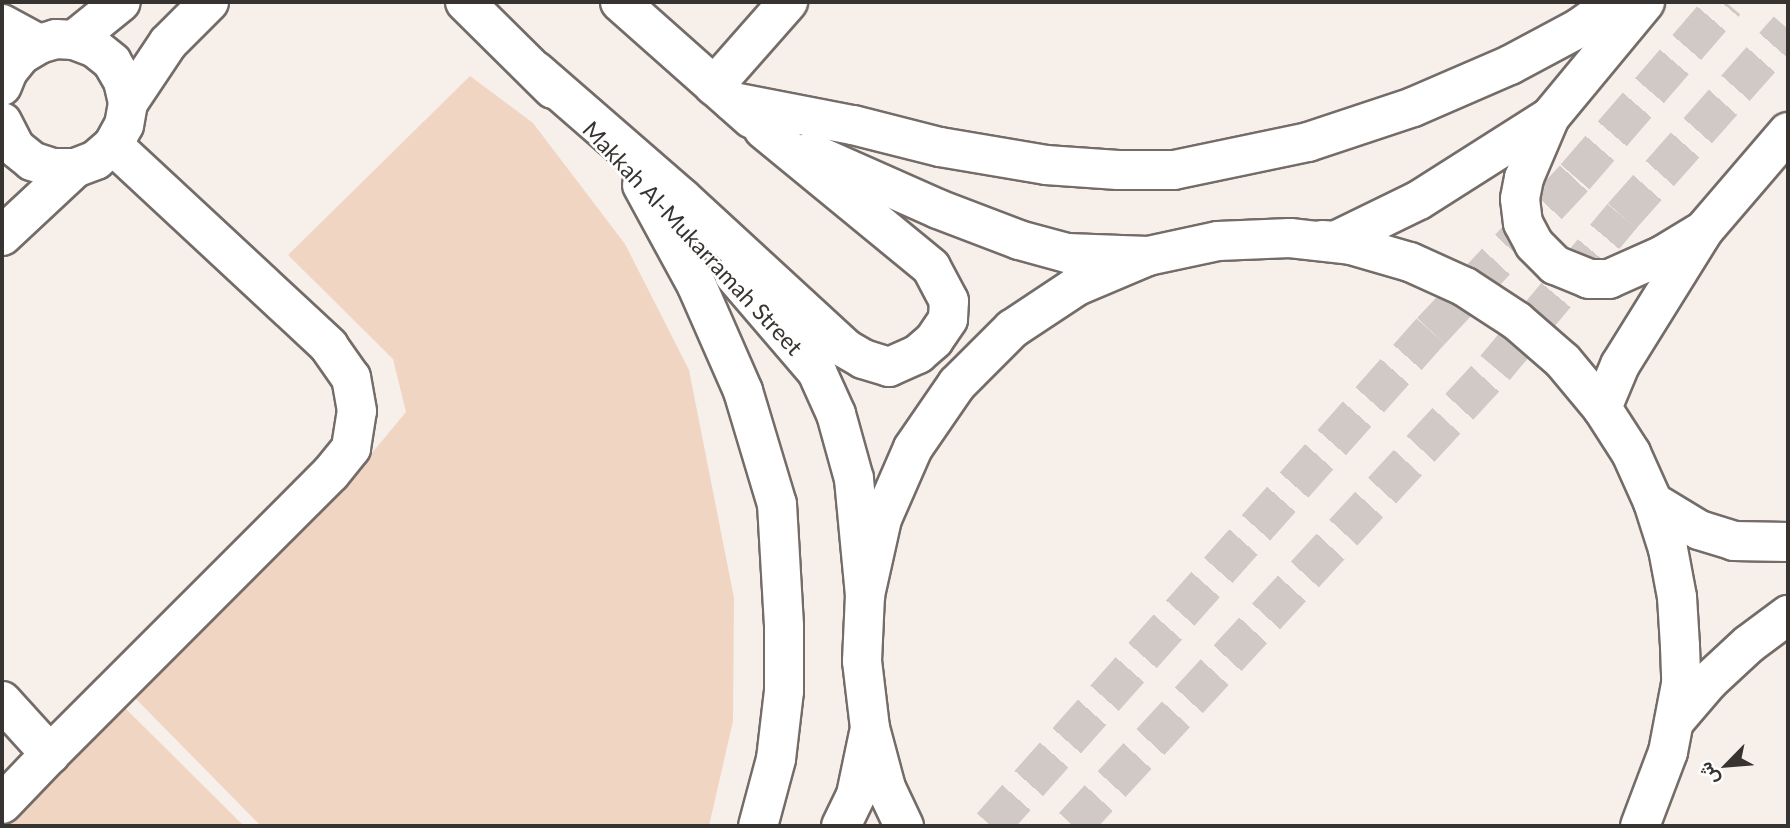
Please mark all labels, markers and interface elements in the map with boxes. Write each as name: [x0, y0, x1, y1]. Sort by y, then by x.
street label: Makkah Al-Mukarramah Street: [577, 115, 809, 361]
north arrow: [1692, 730, 1762, 800]
text: ش: [1692, 759, 1723, 789]

